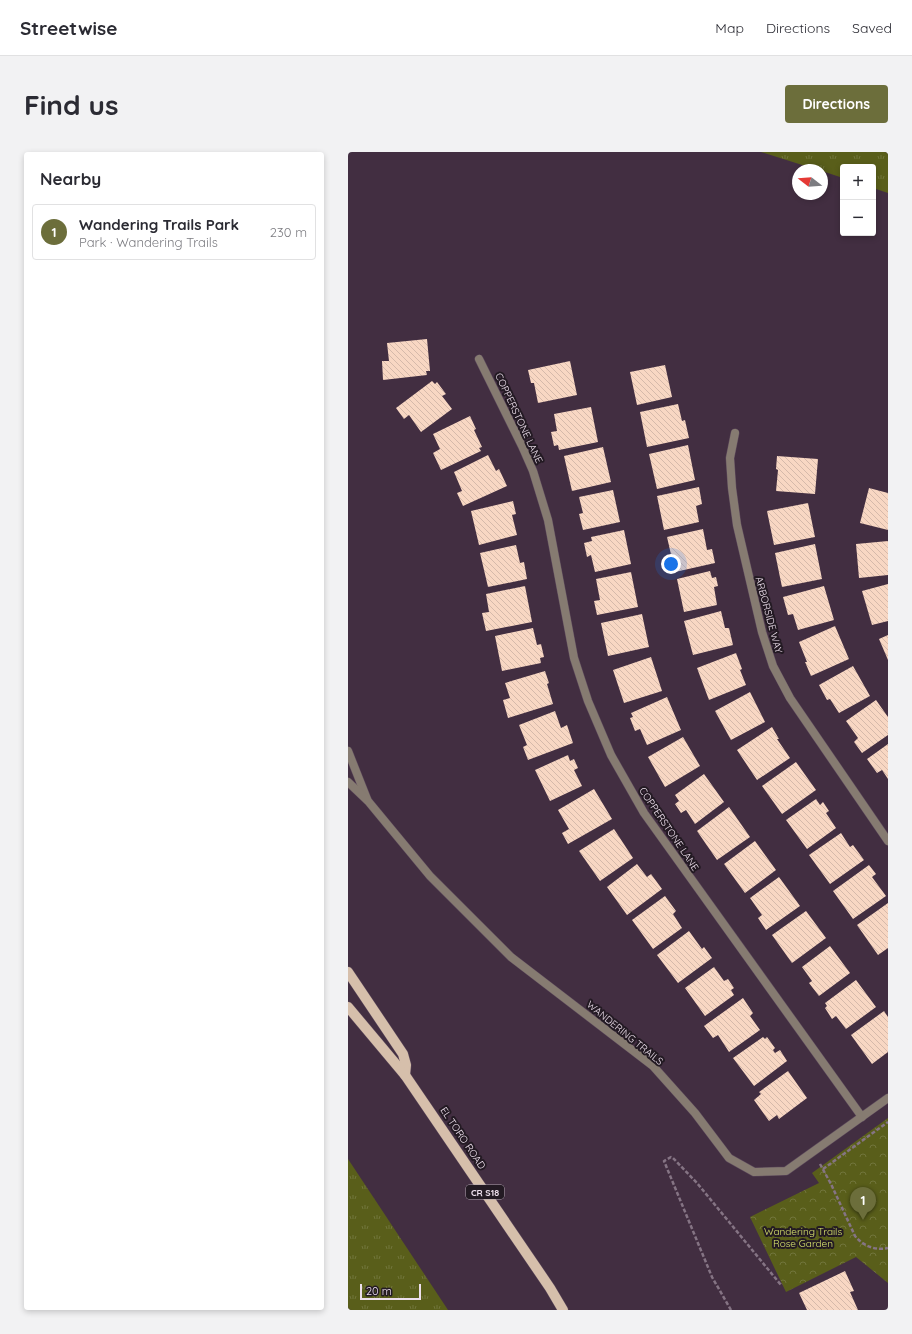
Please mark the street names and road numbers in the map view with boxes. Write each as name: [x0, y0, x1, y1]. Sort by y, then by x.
street label: COPPERSTONE LANE: [492, 371, 546, 465]
street label: ARBORSIDE WAY: [753, 575, 786, 655]
street label: COPPERSTONE LANE: [636, 785, 702, 874]
street label: WANDERING TRAILS: [584, 998, 666, 1068]
street label: EL TORO ROAD: [437, 1104, 489, 1172]
road number: CR S18: [466, 1185, 504, 1199]

